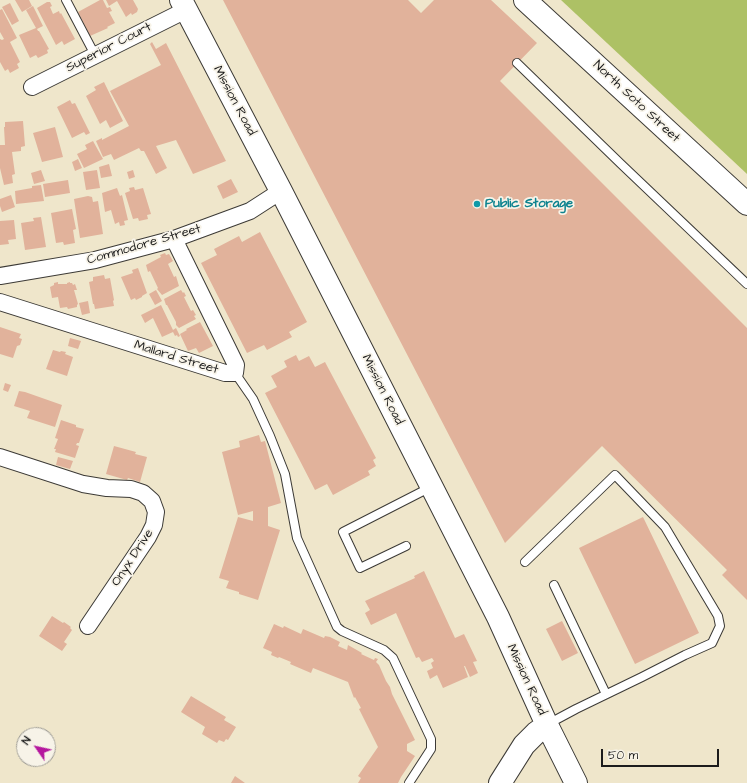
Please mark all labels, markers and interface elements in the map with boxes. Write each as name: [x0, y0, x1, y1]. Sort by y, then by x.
street label: Superior Court: [64, 20, 154, 76]
street label: North Soto Street: [589, 58, 683, 146]
street label: Mission Road: [209, 64, 259, 138]
place label: Public Storage: [485, 196, 573, 212]
marker: Public Storage: [472, 199, 482, 209]
street label: Commodore Street: [85, 221, 203, 269]
street label: Mallard Street: [132, 338, 220, 378]
street label: Mission Road: [358, 352, 406, 428]
street label: Onyx Drive: [109, 526, 157, 590]
street label: Mission Road: [503, 642, 549, 718]
north arrow: [16, 727, 56, 767]
text: N: [18, 734, 35, 748]
scale bar: [603, 741, 721, 767]
text: 50 m: [608, 747, 638, 764]

